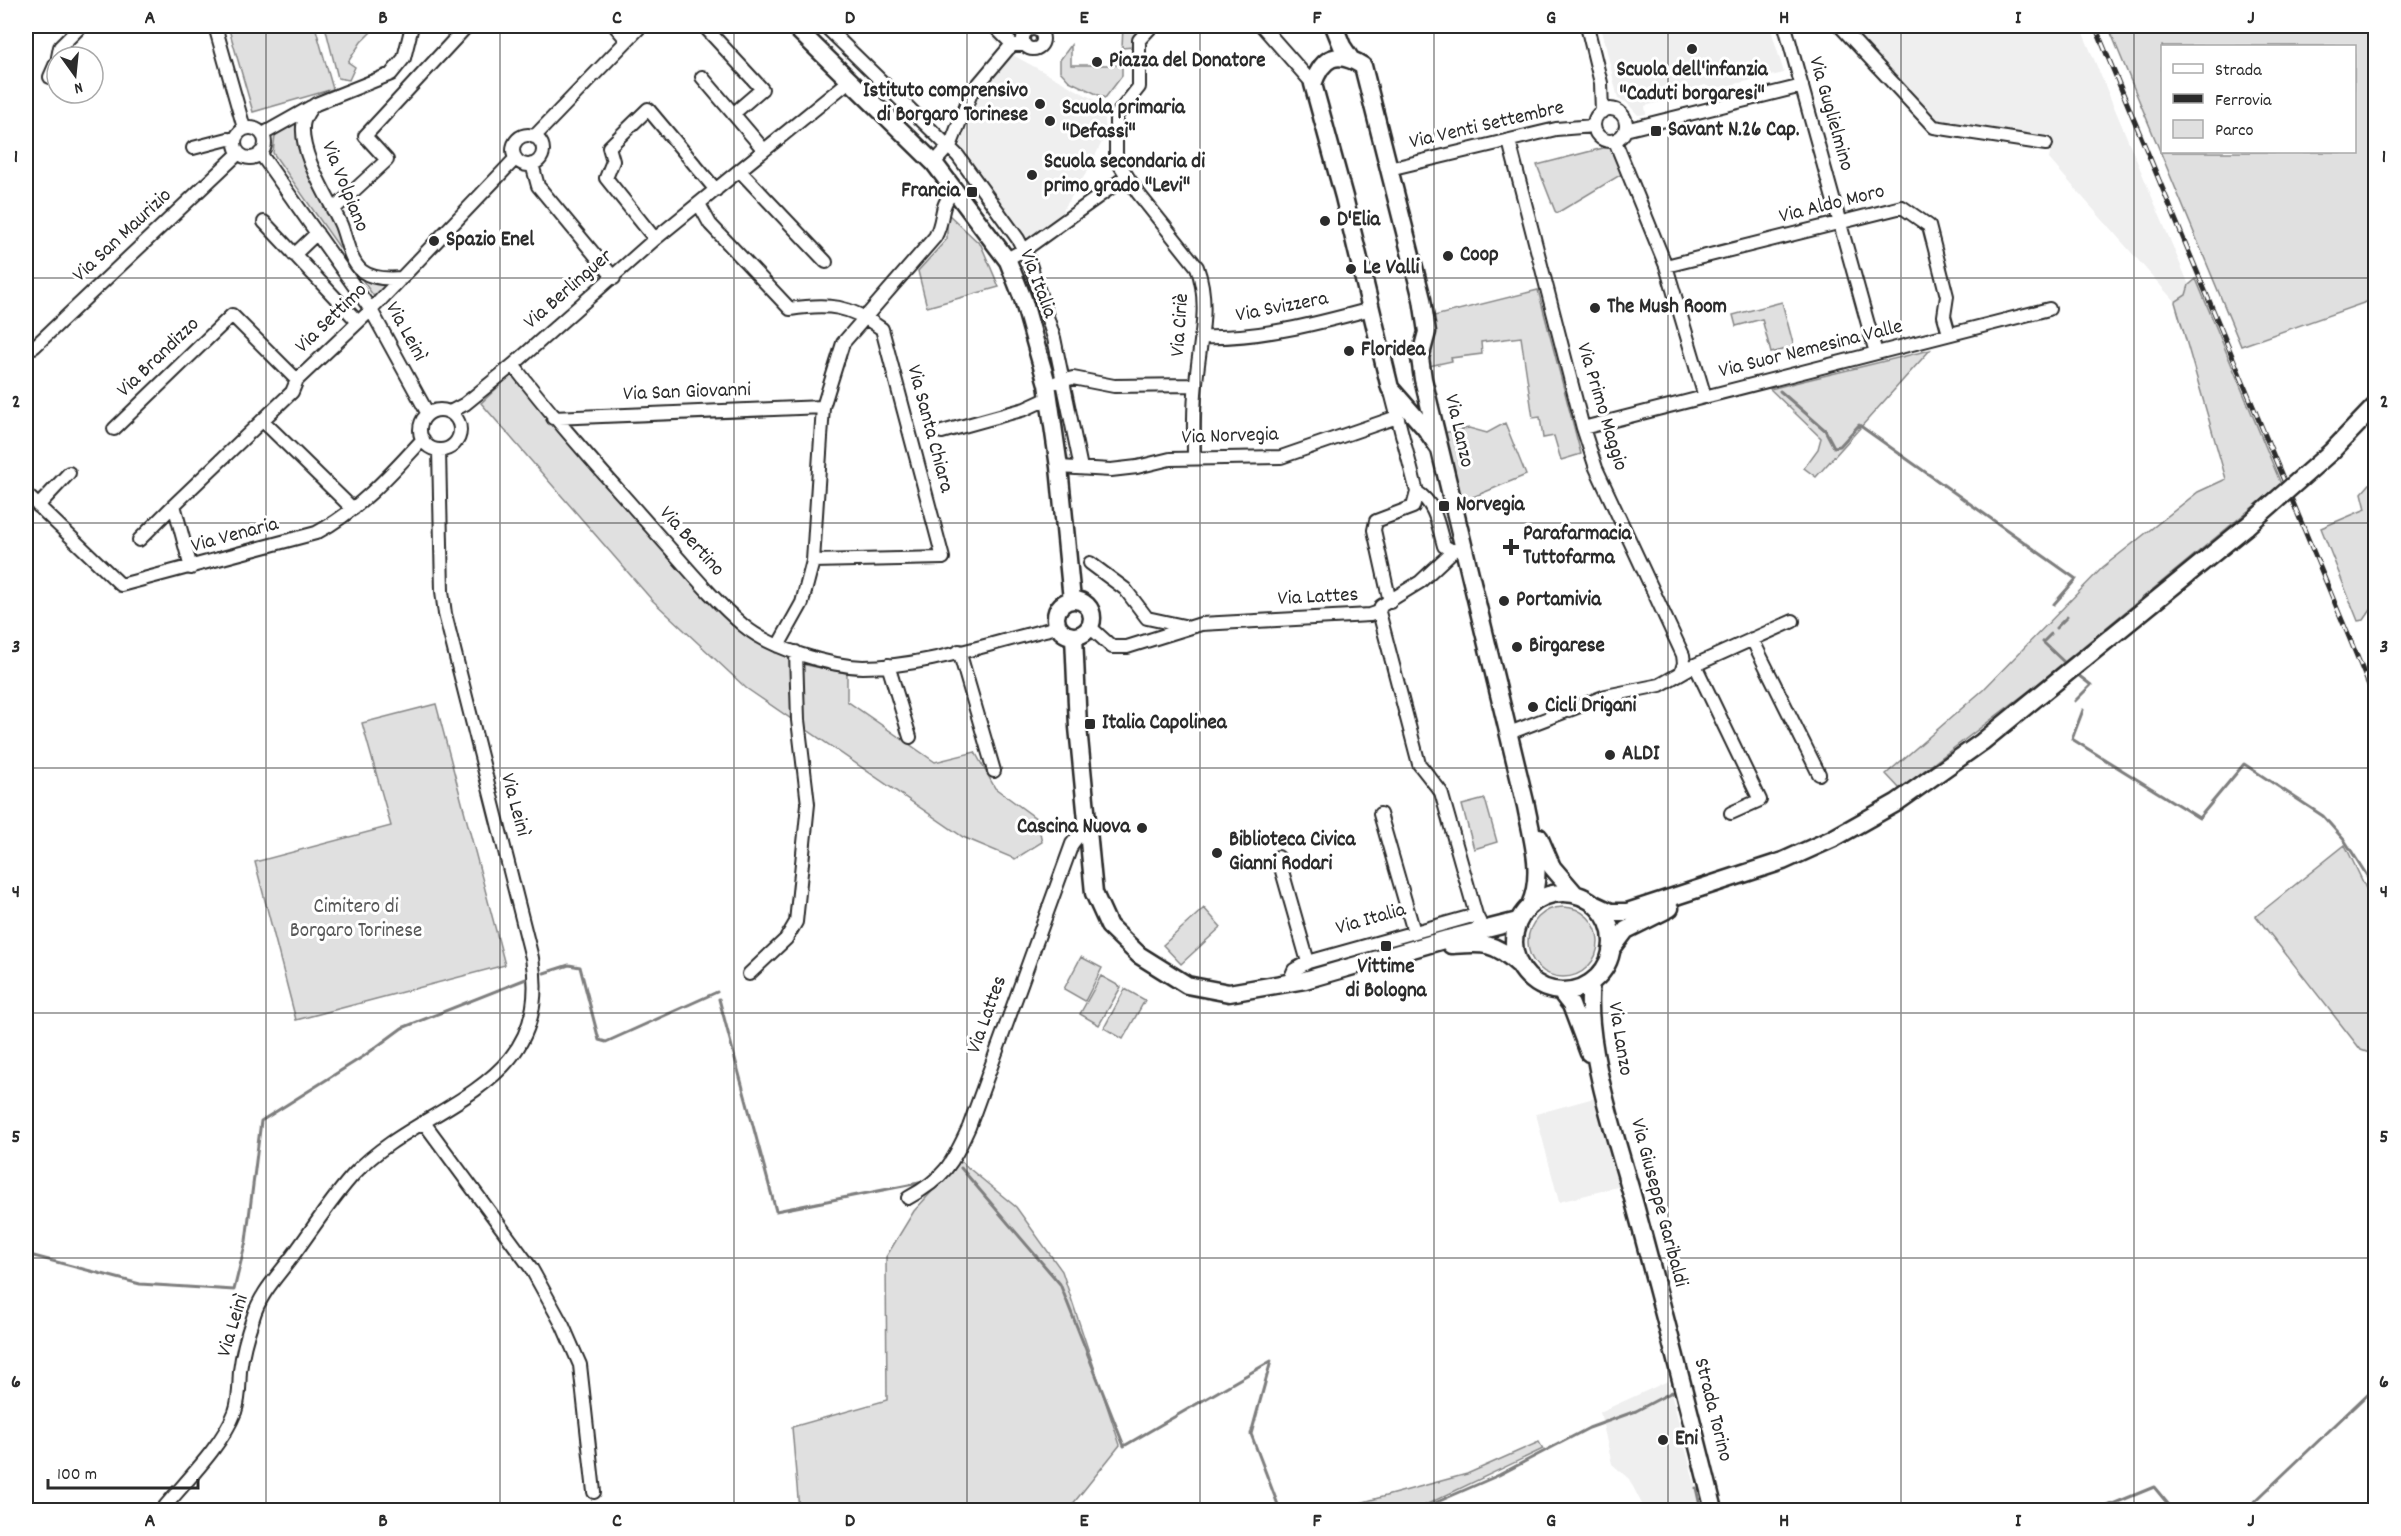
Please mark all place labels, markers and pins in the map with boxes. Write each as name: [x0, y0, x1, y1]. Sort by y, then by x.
marker: Scuola dell'infanzia "Caduti borgaresi": [1685, 42, 1699, 56]
place label: Piazza del Donatore: [1109, 47, 1266, 77]
marker: Piazza del Donatore: [1090, 55, 1104, 69]
place label: Scuola dell'infanzia "Caduti borgaresi": [1616, 56, 1769, 110]
place label: Istituto comprensivo di Borgaro Torinese: [863, 77, 1028, 131]
place label: Scuola primaria "Defassi": [1062, 94, 1186, 148]
marker: Istituto comprensivo di Borgaro Torinese: [1033, 97, 1047, 111]
marker: Scuola primaria "Defassi": [1043, 114, 1057, 128]
place label: Savant N.26 Cap.: [1668, 116, 1800, 146]
marker: Savant N.26 Cap.: [1649, 124, 1663, 138]
place label: Scuola secondaria di primo grado "Levi": [1044, 148, 1205, 202]
marker: Scuola secondaria di primo grado "Levi": [1025, 168, 1039, 182]
place label: Francia: [901, 177, 961, 207]
marker: Francia: [965, 185, 979, 199]
place label: D'Elia: [1337, 206, 1381, 236]
marker: D'Elia: [1318, 214, 1332, 228]
place label: Spazio Enel: [446, 226, 535, 256]
marker: Spazio Enel: [427, 234, 441, 248]
place label: Coop: [1460, 241, 1499, 271]
marker: Coop: [1441, 249, 1455, 263]
place label: Le Valli: [1363, 254, 1420, 284]
marker: Le Valli: [1344, 262, 1358, 276]
place label: The Mush Room: [1607, 293, 1727, 323]
marker: The Mush Room: [1588, 301, 1602, 315]
place label: Floridea: [1361, 336, 1426, 366]
marker: Floridea: [1342, 344, 1356, 358]
place label: Norvegia: [1456, 491, 1526, 521]
marker: Norvegia: [1437, 499, 1451, 513]
place label: Parafarmacia Tuttofarma: [1523, 520, 1633, 574]
marker: Parafarmacia Tuttofarma: [1504, 540, 1518, 554]
place label: Portamivia: [1516, 586, 1602, 616]
marker: Portamivia: [1497, 594, 1511, 608]
place label: Birgarese: [1529, 632, 1605, 662]
marker: Birgarese: [1510, 640, 1524, 654]
place label: Cicli Drigani: [1545, 692, 1637, 722]
marker: Cicli Drigani: [1526, 700, 1540, 714]
place label: Italia Capolinea: [1102, 709, 1228, 739]
marker: Italia Capolinea: [1083, 717, 1097, 731]
place label: ALDI: [1622, 740, 1660, 770]
marker: ALDI: [1603, 748, 1617, 762]
place label: Cascina Nuova: [1017, 813, 1131, 843]
marker: Cascina Nuova: [1135, 821, 1149, 835]
place label: Biblioteca Civica Gianni Rodari: [1229, 826, 1356, 880]
marker: Biblioteca Civica Gianni Rodari: [1210, 846, 1224, 860]
marker: Vittime di Bologna: [1379, 939, 1393, 953]
place label: Vittime di Bologna: [1346, 953, 1428, 1007]
place label: Eni: [1675, 1425, 1698, 1455]
marker: Eni: [1656, 1433, 1670, 1447]

